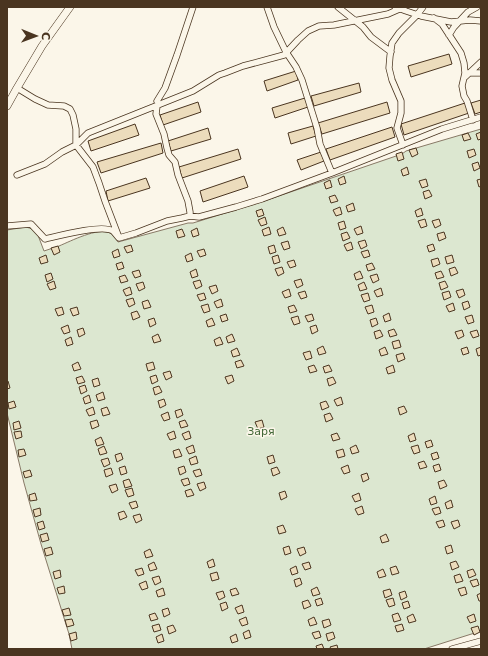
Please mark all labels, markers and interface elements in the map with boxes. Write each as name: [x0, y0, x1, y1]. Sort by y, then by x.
north arrow: [16, 16, 56, 56]
text: С: [39, 32, 52, 40]
park label: Заря: [247, 425, 275, 438]

